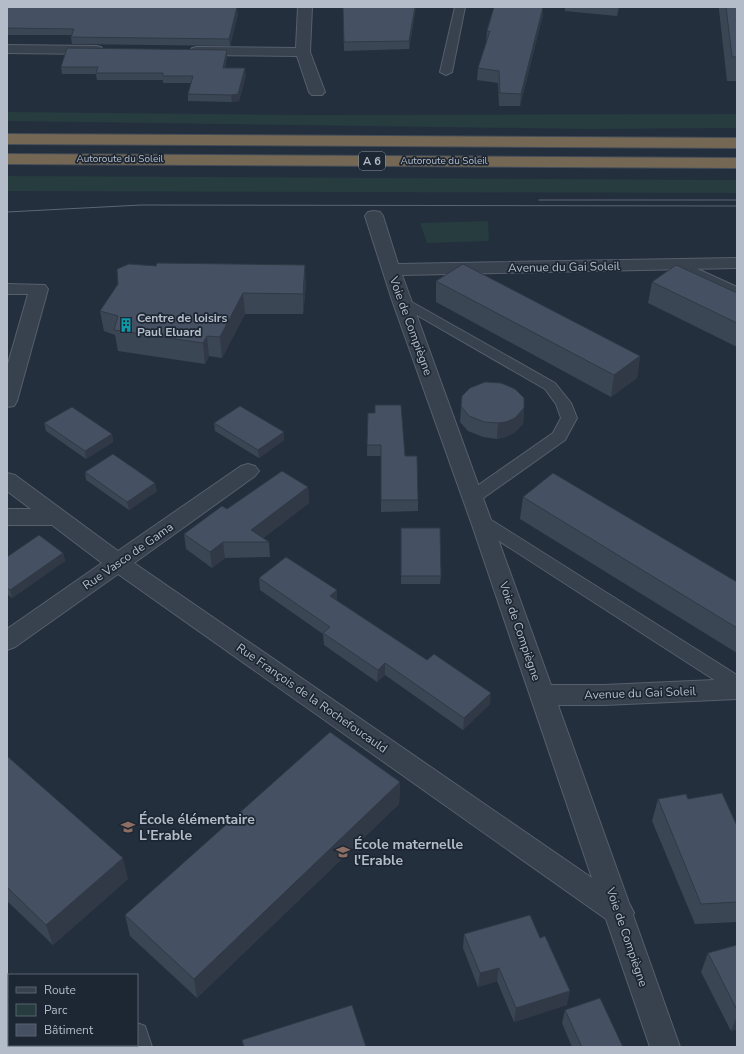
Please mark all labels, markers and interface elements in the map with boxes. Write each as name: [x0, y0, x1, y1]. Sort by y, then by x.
street label: Autoroute du Soleil: [76, 152, 164, 166]
road number: A 6: [359, 152, 385, 170]
street label: Autoroute du Soleil: [400, 154, 488, 168]
street label: Avenue du Gai Soleil: [508, 258, 621, 276]
street label: Voie de Compiègne: [385, 273, 436, 378]
place label: Centre de loisirs Paul Eluard: [137, 310, 227, 340]
building icon: Centre de loisirs Paul Eluard: [118, 317, 134, 333]
street label: Rue Vasco de Gama: [79, 519, 177, 593]
street label: Voie de Compiègne: [495, 578, 544, 683]
street label: Rue François de la Rochefoucauld: [233, 640, 391, 756]
street label: Avenue du Gai Soleil: [584, 683, 697, 703]
place label: École élémentaire L'Erable: [139, 810, 255, 845]
school or university icon: École élémentaire L'Erable: [120, 819, 136, 835]
place label: École maternelle l'Erable: [354, 835, 464, 870]
school or university icon: École maternelle l'Erable: [335, 844, 351, 860]
street label: Voie de Compiègne: [602, 884, 651, 989]
legend: [8, 974, 138, 1046]
text: Route: [44, 982, 76, 998]
text: Parc: [44, 1002, 68, 1018]
text: Bâtiment: [44, 1022, 94, 1038]

